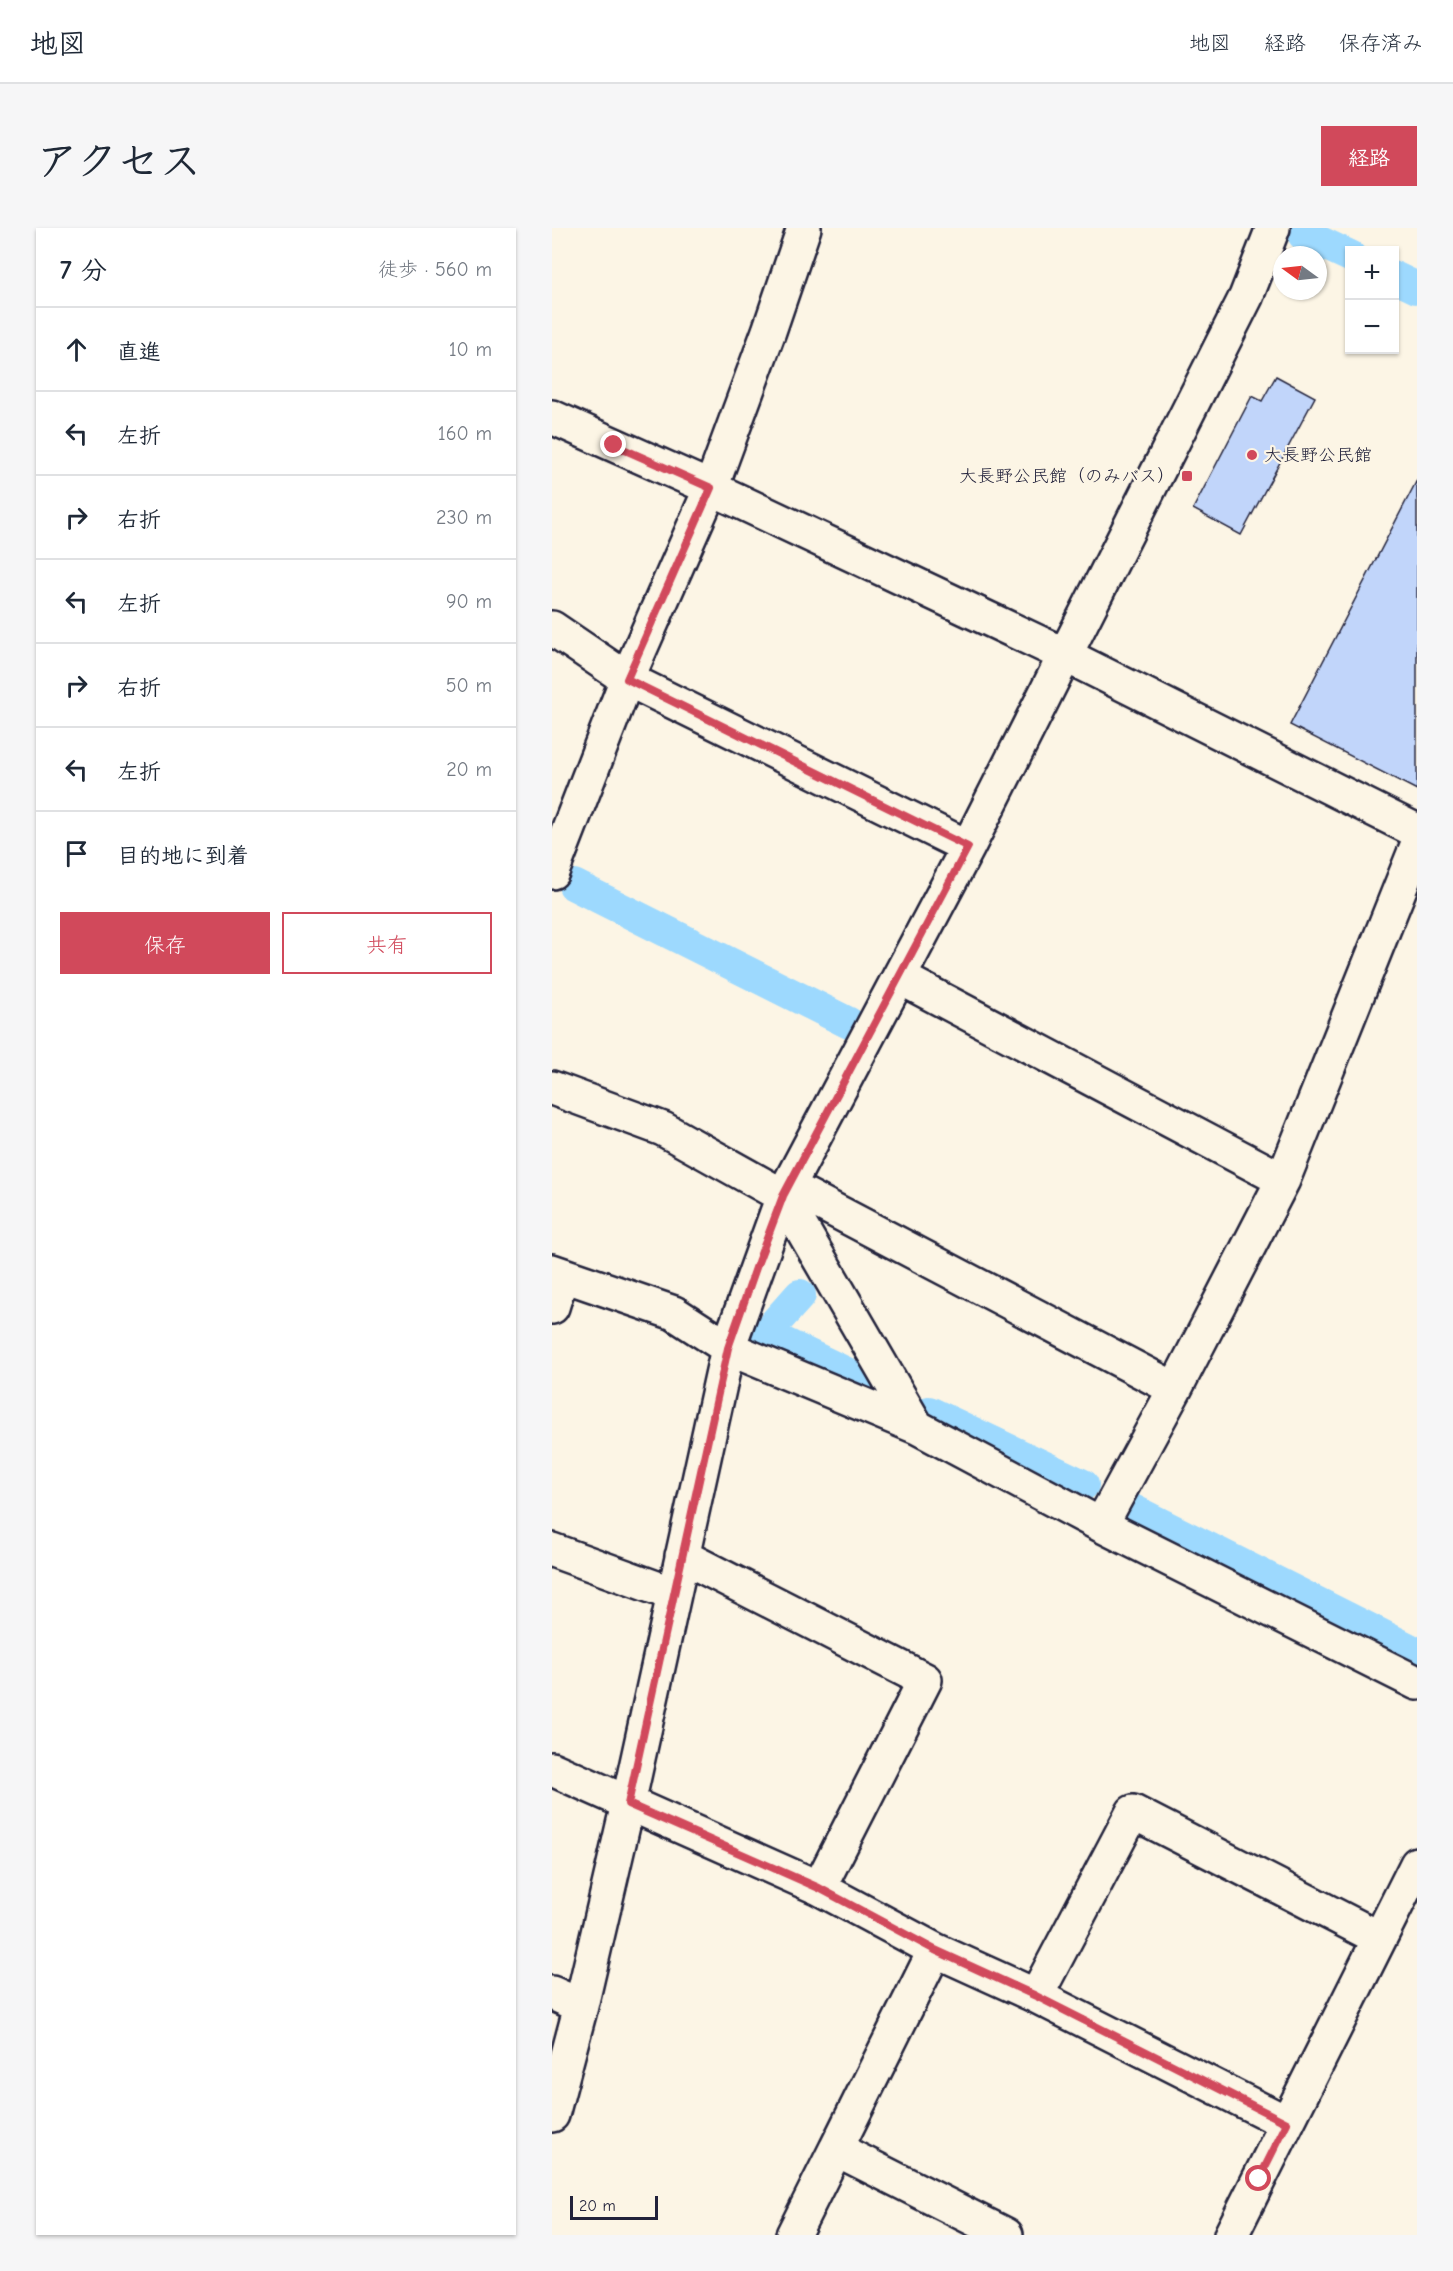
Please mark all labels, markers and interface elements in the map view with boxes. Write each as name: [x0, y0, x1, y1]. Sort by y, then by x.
text: 地図: [30, 28, 86, 60]
text: 地図: [1189, 31, 1231, 55]
text: 経路: [1264, 31, 1306, 55]
text: 保存済み: [1339, 31, 1423, 55]
button: 経路: [1321, 126, 1417, 186]
text: アクセス: [36, 137, 201, 186]
north arrow: [1273, 246, 1327, 300]
map controls: [1345, 246, 1399, 354]
button: +: [1345, 246, 1399, 300]
text: 7 分: [60, 256, 107, 286]
text: 徒歩 · 560 m: [378, 258, 492, 281]
button: −: [1345, 300, 1399, 354]
icon: ahead: [60, 333, 93, 366]
text: 10 m: [449, 338, 492, 361]
text: 直進: [117, 339, 161, 365]
icon: left: [60, 417, 93, 450]
text: 160 m: [438, 422, 492, 445]
text: 左折: [117, 423, 161, 449]
route end: [600, 431, 626, 457]
place label: 大長野公民館: [1264, 445, 1372, 466]
marker: 大長野公民館: [1245, 448, 1259, 462]
place label: 大長野公民館（のみバス）: [959, 466, 1175, 487]
marker: 大長野公民館（のみバス）: [1180, 469, 1194, 483]
icon: right: [60, 501, 93, 534]
text: 230 m: [436, 506, 492, 529]
text: 右折: [117, 507, 161, 533]
icon: left: [60, 585, 93, 618]
text: 90 m: [446, 590, 492, 613]
text: 左折: [117, 591, 161, 617]
icon: right: [60, 669, 93, 702]
text: 50 m: [446, 674, 492, 697]
text: 右折: [117, 675, 161, 701]
icon: left: [60, 753, 93, 786]
text: 20 m: [446, 758, 492, 781]
text: 左折: [117, 759, 161, 785]
icon: arrive: [60, 837, 93, 870]
text: 目的地に到着: [117, 843, 249, 869]
button: 保存: [60, 912, 270, 974]
button: 共有: [282, 912, 492, 974]
route start: [1245, 2165, 1271, 2191]
scale bar: [570, 2193, 658, 2220]
text: 20 m: [579, 2197, 616, 2215]

